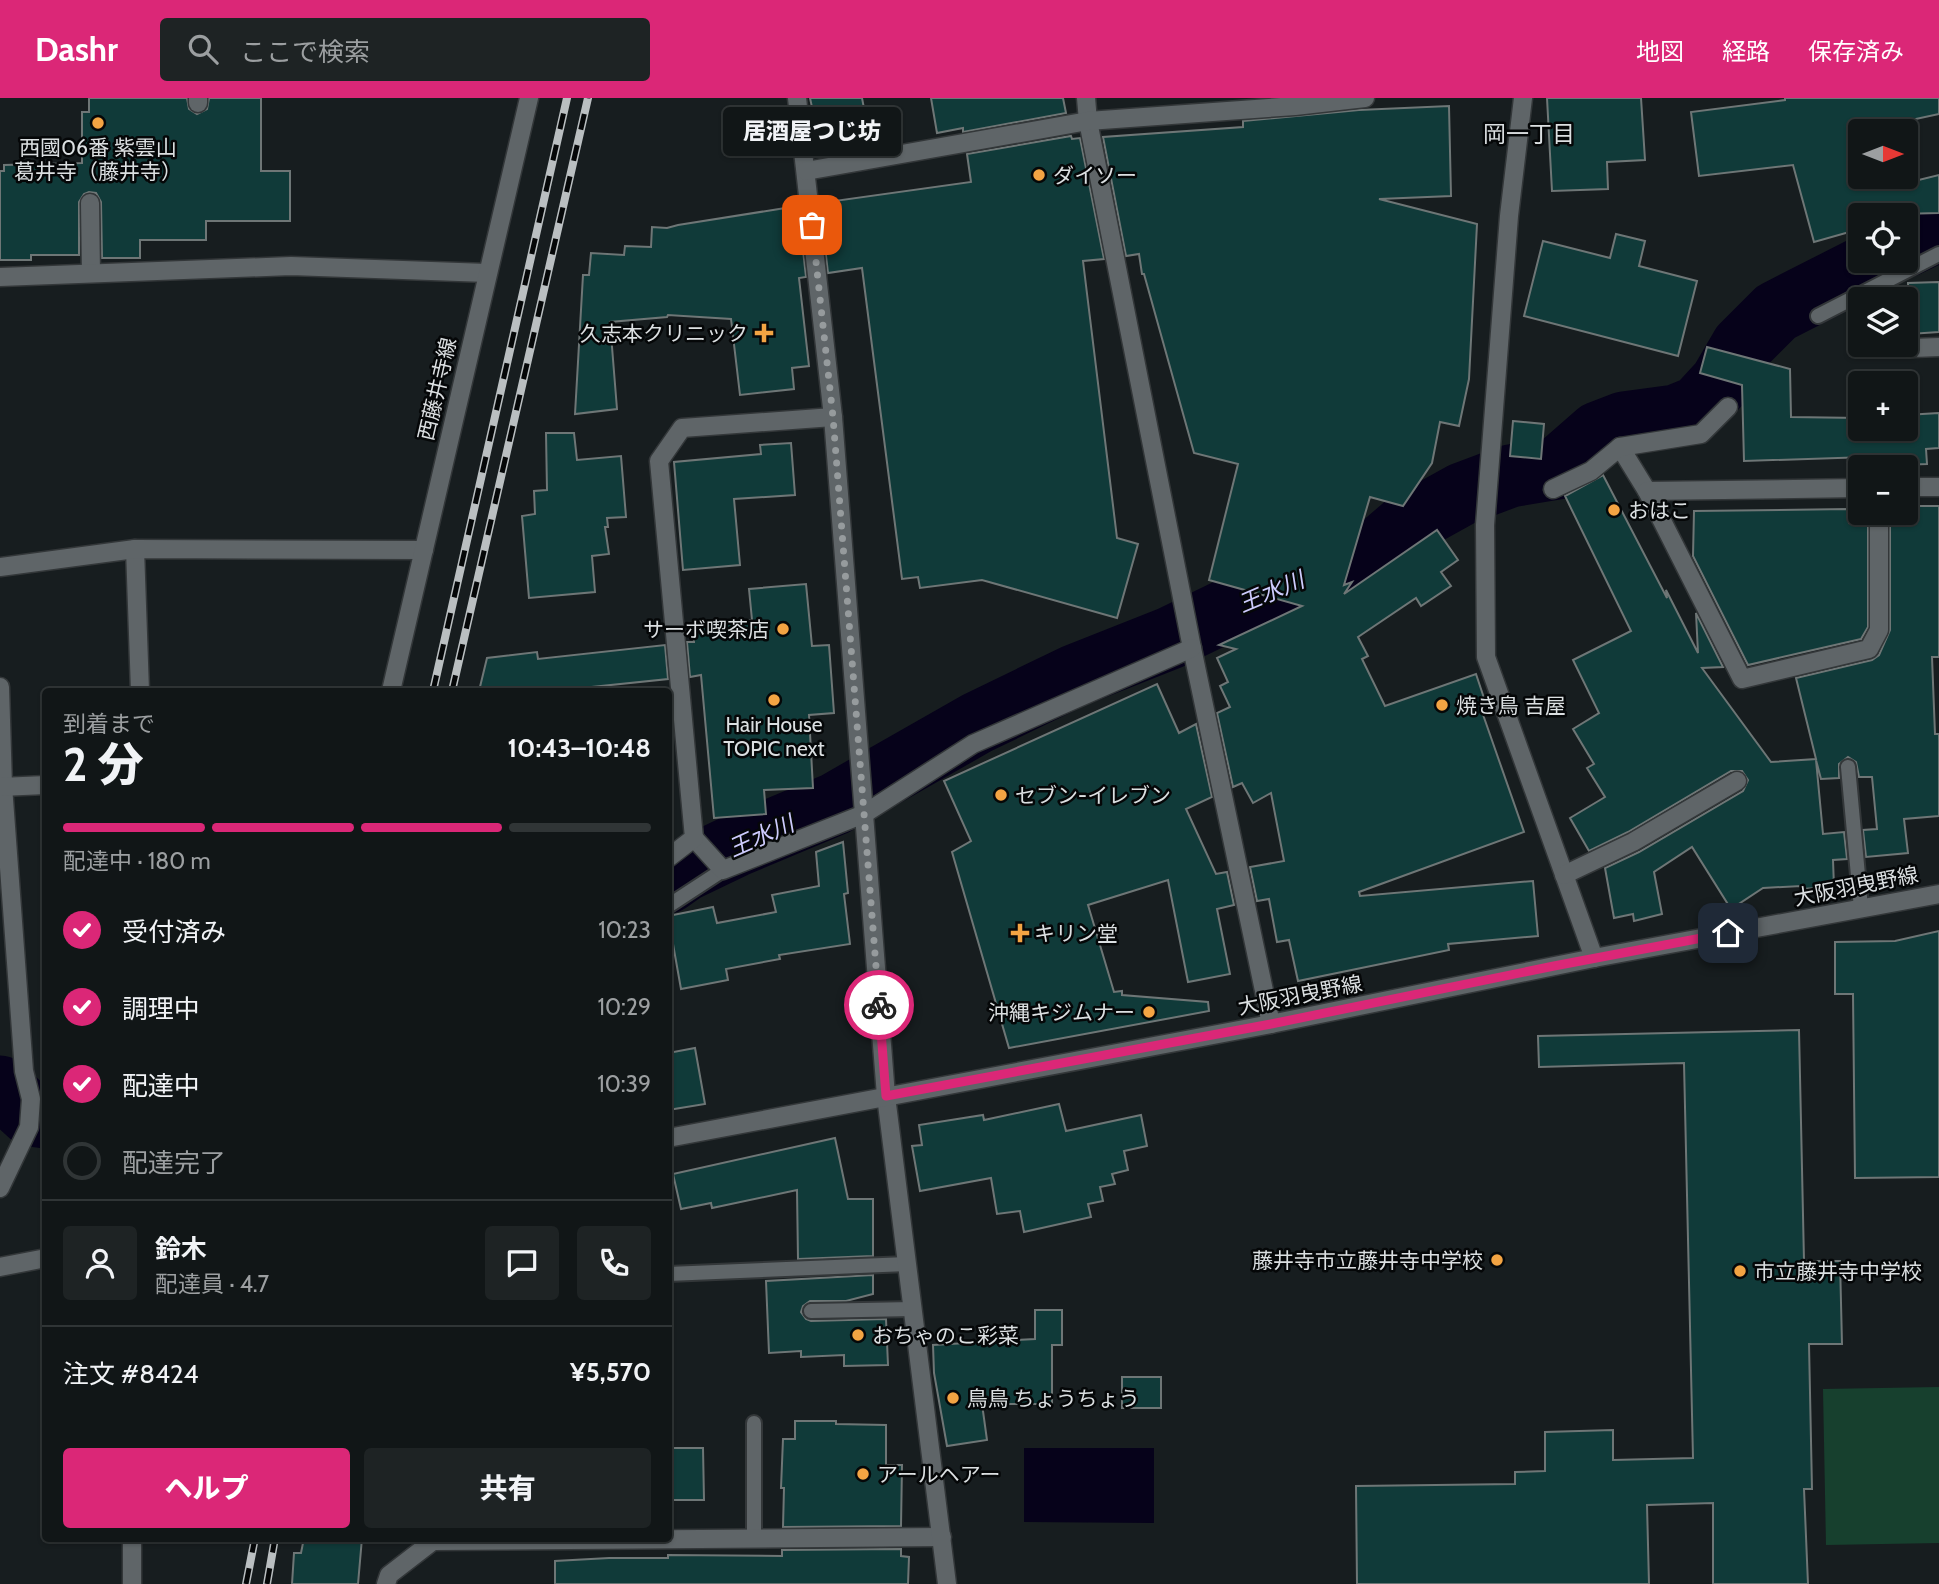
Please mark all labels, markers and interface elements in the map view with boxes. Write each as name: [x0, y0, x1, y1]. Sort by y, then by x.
search box: [160, 18, 650, 81]
text: Dashr: [35, 29, 118, 69]
icon: search: [184, 30, 222, 68]
text: ここで検索: [240, 36, 370, 68]
text: 地図: [1636, 37, 1684, 66]
text: 経路: [1722, 37, 1770, 66]
text: 保存済み: [1808, 37, 1904, 66]
callout: 居酒屋つじ坊: [723, 106, 901, 155]
marker: 西國06番 紫雲山 葛井寺（藤井寺）: [90, 115, 106, 131]
text: 居酒屋つじ坊: [743, 117, 881, 145]
north arrow: [1848, 119, 1918, 189]
map controls: [1848, 119, 1918, 525]
district label: 岡一丁目: [1483, 120, 1575, 148]
place label: 西國06番 紫雲山 葛井寺（藤井寺）: [14, 135, 182, 184]
place label: ダイソー: [1053, 163, 1137, 188]
marker: ダイソー: [1031, 167, 1047, 183]
pin: [782, 195, 842, 255]
button: locate: [1848, 203, 1918, 273]
icon: bag: [793, 206, 831, 244]
button: layers: [1848, 287, 1918, 357]
place label: 久志本クリニック: [580, 321, 748, 346]
marker: 久志本クリニック: [754, 323, 774, 343]
street label: 西藤井寺線: [413, 335, 461, 443]
button: +: [1848, 371, 1918, 441]
button: −: [1848, 455, 1918, 525]
place label: おはこ: [1628, 498, 1691, 523]
marker: おはこ: [1606, 502, 1622, 518]
water label: 王水川: [1234, 564, 1311, 618]
place label: サーボ喫茶店: [643, 617, 769, 642]
marker: サーボ喫茶店: [775, 621, 791, 637]
marker: Hair House TOPIC next: [766, 692, 782, 708]
place label: 焼き鳥 吉屋: [1456, 693, 1566, 718]
marker: 焼き鳥 吉屋: [1434, 697, 1450, 713]
text: 到着まで: [63, 710, 155, 738]
place label: Hair House TOPIC next: [723, 712, 825, 761]
text: 10:43–10:48: [508, 732, 651, 764]
text: 2 分: [63, 737, 144, 793]
place label: セブン-イレブン: [1015, 783, 1171, 808]
marker: セブン-イレブン: [993, 787, 1009, 803]
water label: 王水川: [724, 808, 801, 863]
text: 配達中 · 180 m: [63, 847, 211, 875]
street label: 大阪羽曳野線: [1792, 862, 1920, 910]
pin: [1698, 903, 1758, 963]
icon: check: [63, 911, 101, 949]
icon: home: [1709, 914, 1747, 952]
text: 受付済み: [122, 916, 226, 948]
text: 10:23: [598, 916, 651, 944]
place label: キリン堂: [1034, 921, 1118, 946]
marker: キリン堂: [1012, 925, 1028, 941]
courier: [844, 970, 914, 1040]
street label: 大阪羽曳野線: [1236, 971, 1364, 1019]
icon: bike: [860, 986, 898, 1024]
icon: check: [63, 988, 101, 1026]
text: 調理中: [122, 993, 200, 1025]
text: 10:29: [598, 993, 651, 1021]
place label: 沖縄キジムナー: [988, 1000, 1135, 1025]
marker: 沖縄キジムナー: [1141, 1004, 1157, 1020]
icon: check: [63, 1065, 101, 1103]
text: 配達中: [122, 1070, 200, 1102]
text: 10:39: [597, 1070, 651, 1098]
text: 配達完了: [122, 1147, 226, 1179]
button: person: [63, 1226, 137, 1300]
button: chat: [485, 1226, 559, 1300]
button: phone: [577, 1226, 651, 1300]
text: 鈴木: [155, 1233, 207, 1265]
place label: 藤井寺市立藤井寺中学校: [1252, 1248, 1483, 1273]
marker: 藤井寺市立藤井寺中学校: [1489, 1252, 1505, 1268]
place label: 市立藤井寺中学校: [1754, 1259, 1922, 1284]
marker: 市立藤井寺中学校: [1732, 1263, 1748, 1279]
text: 配達員 · 4.7: [155, 1270, 269, 1298]
place label: おちゃのこ彩菜: [872, 1323, 1019, 1348]
marker: おちゃのこ彩菜: [850, 1327, 866, 1343]
text: ¥5,570: [570, 1356, 651, 1388]
text: 注文 #8424: [63, 1358, 199, 1390]
place label: 鳥鳥 ちょうちょう: [967, 1386, 1140, 1411]
marker: 鳥鳥 ちょうちょう: [945, 1390, 961, 1406]
button: ヘルプ: [63, 1448, 350, 1528]
button: 共有: [364, 1448, 651, 1528]
place label: アールヘアー: [877, 1462, 1000, 1487]
marker: アールヘアー: [855, 1466, 871, 1482]

